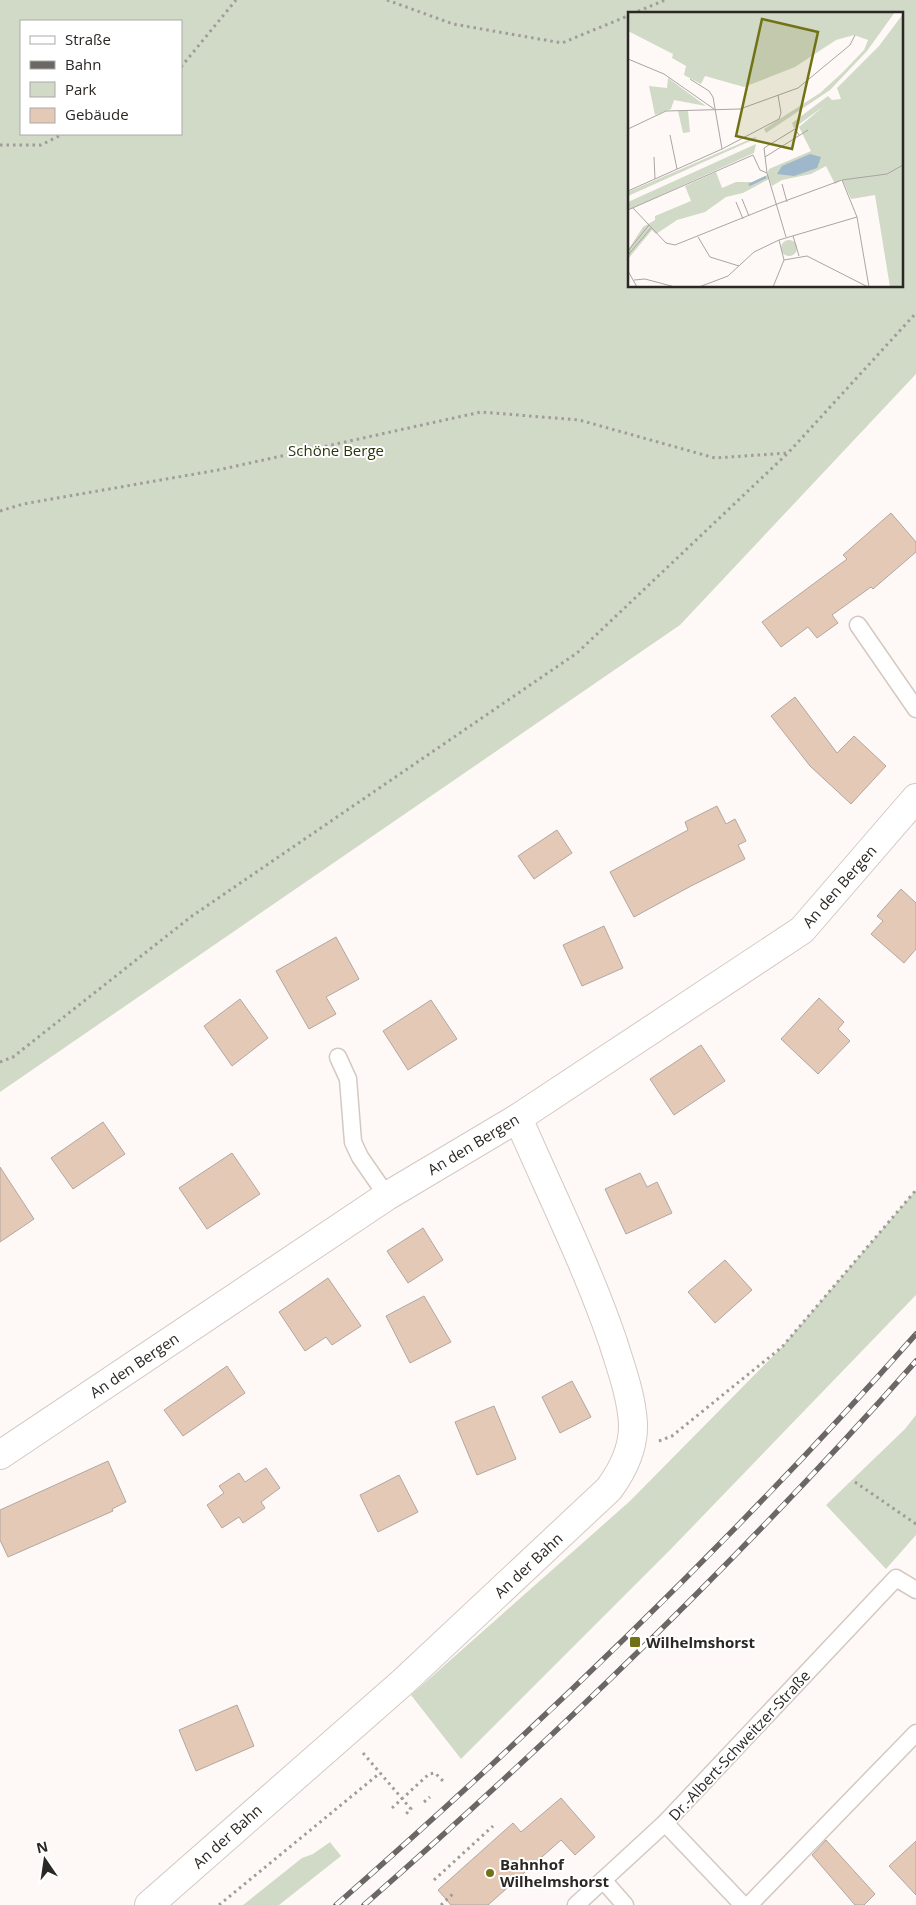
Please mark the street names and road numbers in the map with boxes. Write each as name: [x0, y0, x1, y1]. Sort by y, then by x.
street label: An den Bergen: [798, 840, 880, 932]
street label: An den Bergen: [424, 1109, 522, 1179]
street label: An den Bergen: [86, 1328, 182, 1402]
street label: An der Bahn: [489, 1528, 567, 1602]
street label: Dr.-Albert-Schweitzer-Straße: [664, 1665, 814, 1825]
street label: An der Bahn: [188, 1800, 266, 1872]

